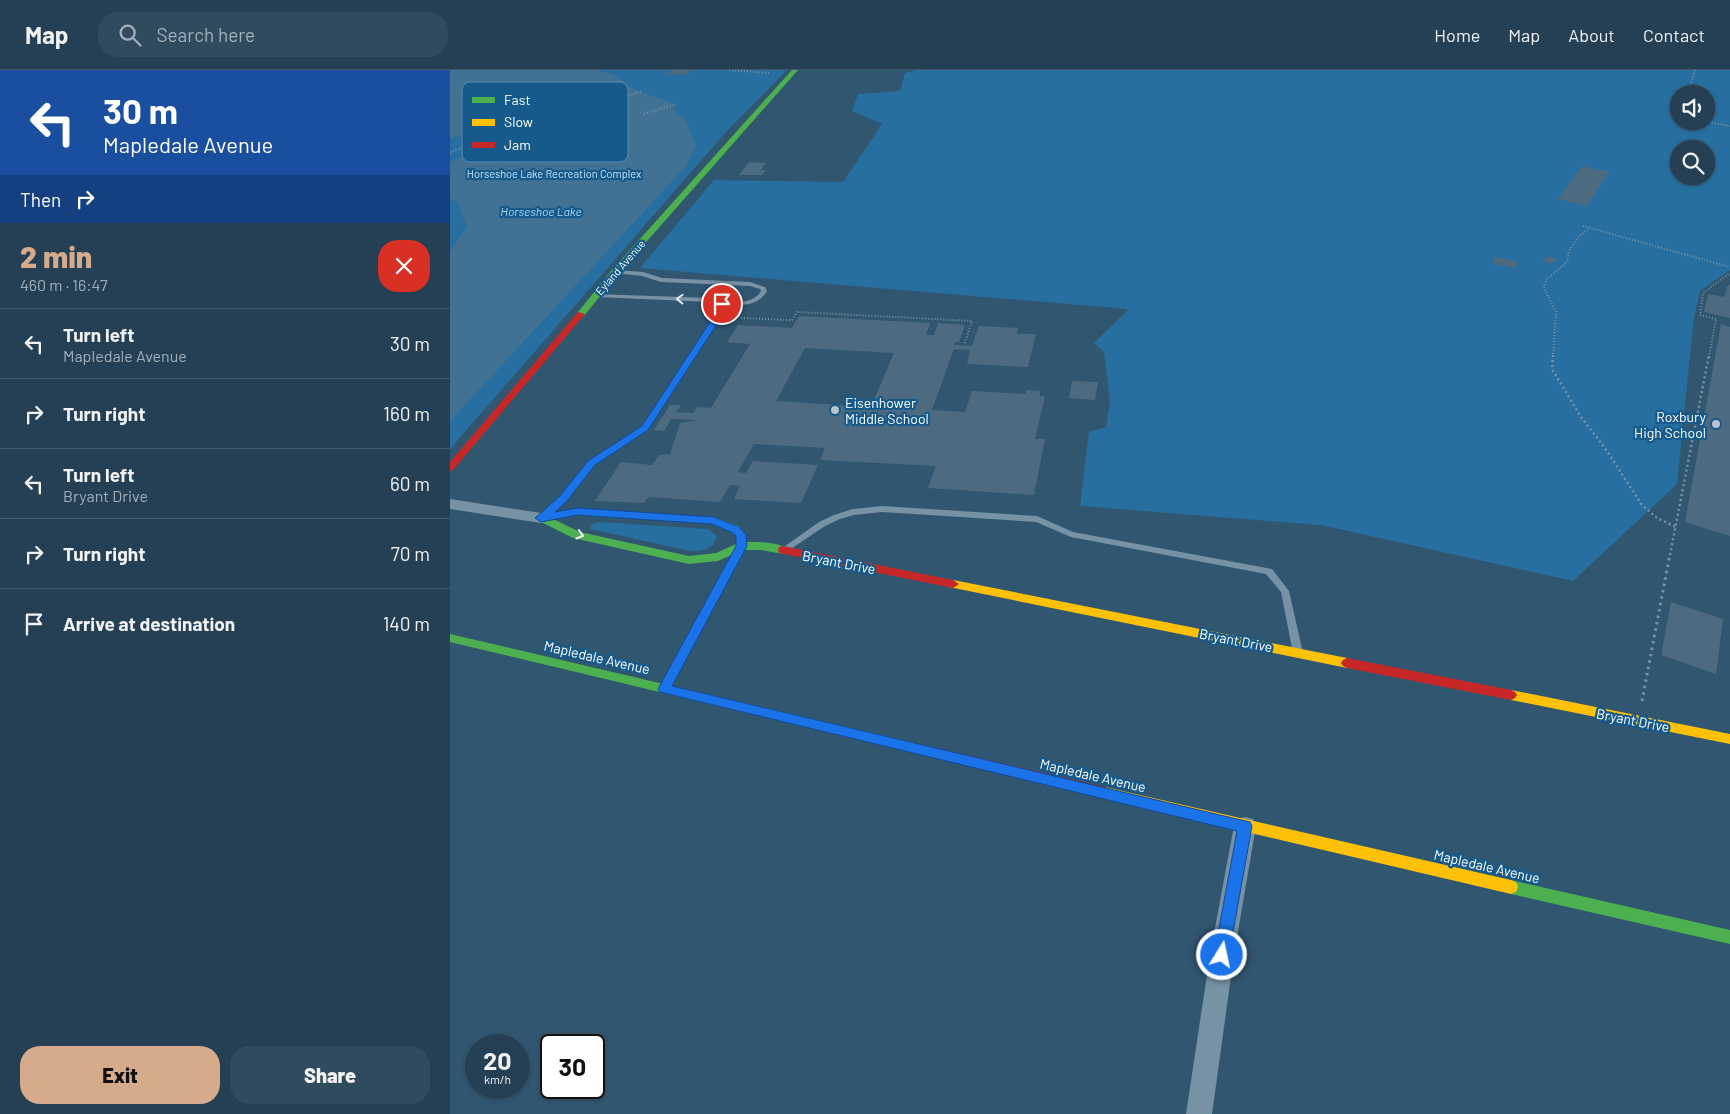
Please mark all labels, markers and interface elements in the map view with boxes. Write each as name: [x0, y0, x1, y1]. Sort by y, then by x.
search box: [98, 12, 448, 57]
text: Map: [25, 20, 68, 49]
icon: search: [116, 21, 144, 49]
text: Search here: [156, 23, 255, 46]
text: Home: [1434, 24, 1480, 46]
text: Map: [1508, 24, 1540, 46]
text: About: [1568, 24, 1615, 46]
text: Contact: [1643, 24, 1705, 46]
legend: [462, 82, 628, 162]
map controls: [1670, 85, 1715, 185]
button: sound: [1670, 85, 1715, 130]
text: 30 m: [103, 89, 178, 131]
icon: left: [20, 90, 85, 155]
text: Fast: [504, 91, 530, 108]
text: Slow: [504, 113, 533, 130]
text: Mapledale Avenue: [103, 131, 273, 157]
text: Jam: [504, 136, 531, 153]
button: search: [1670, 140, 1715, 185]
park label: Horseshoe Lake Recreation Complex: [467, 167, 641, 180]
icon: right: [71, 185, 99, 213]
text: Then: [20, 188, 61, 211]
water label: Horseshoe Lake: [500, 204, 582, 218]
street label: Eyland Avenue: [592, 237, 648, 297]
text: 2 min: [20, 238, 92, 274]
button: close: [378, 240, 430, 292]
text: 460 m · 16:47: [20, 275, 107, 294]
pin: [701, 283, 743, 325]
icon: arrive: [708, 290, 736, 318]
one-way arrow: [676, 294, 684, 304]
text: Turn left: [63, 323, 134, 346]
icon: left: [20, 330, 48, 358]
text: 30 m: [390, 332, 430, 355]
text: Mapledale Avenue: [63, 346, 187, 365]
place label: Eisenhower Middle School: [845, 394, 929, 427]
icon: right: [20, 400, 48, 428]
text: Turn right: [63, 402, 145, 425]
text: 160 m: [383, 402, 430, 425]
marker: Eisenhower Middle School: [829, 404, 841, 416]
place label: Roxbury High School: [1634, 408, 1707, 441]
marker: Roxbury High School: [1710, 418, 1722, 430]
text: Turn left: [63, 463, 134, 486]
icon: left: [20, 470, 48, 498]
text: 60 m: [390, 472, 430, 495]
text: Bryant Drive: [63, 486, 148, 505]
one-way arrow: [575, 529, 584, 539]
icon: right: [20, 540, 48, 568]
text: Turn right: [63, 542, 145, 565]
text: 70 m: [391, 542, 430, 565]
street label: Bryant Drive: [801, 547, 877, 577]
icon: arrive: [20, 610, 48, 638]
text: Arrive at destination: [63, 612, 235, 635]
text: 140 m: [383, 612, 430, 635]
street label: Bryant Drive: [1198, 625, 1274, 655]
street label: Mapledale Avenue: [542, 637, 652, 677]
street label: Bryant Drive: [1595, 705, 1671, 735]
street label: Mapledale Avenue: [1038, 755, 1148, 795]
street label: Mapledale Avenue: [1432, 846, 1542, 886]
position arrow: [1195, 928, 1247, 980]
speed limit sign: 30: [540, 1034, 605, 1099]
text: 20: [483, 1045, 512, 1075]
button: Exit: [20, 1046, 220, 1104]
button: Share: [230, 1046, 430, 1104]
text: km/h: [484, 1072, 511, 1086]

